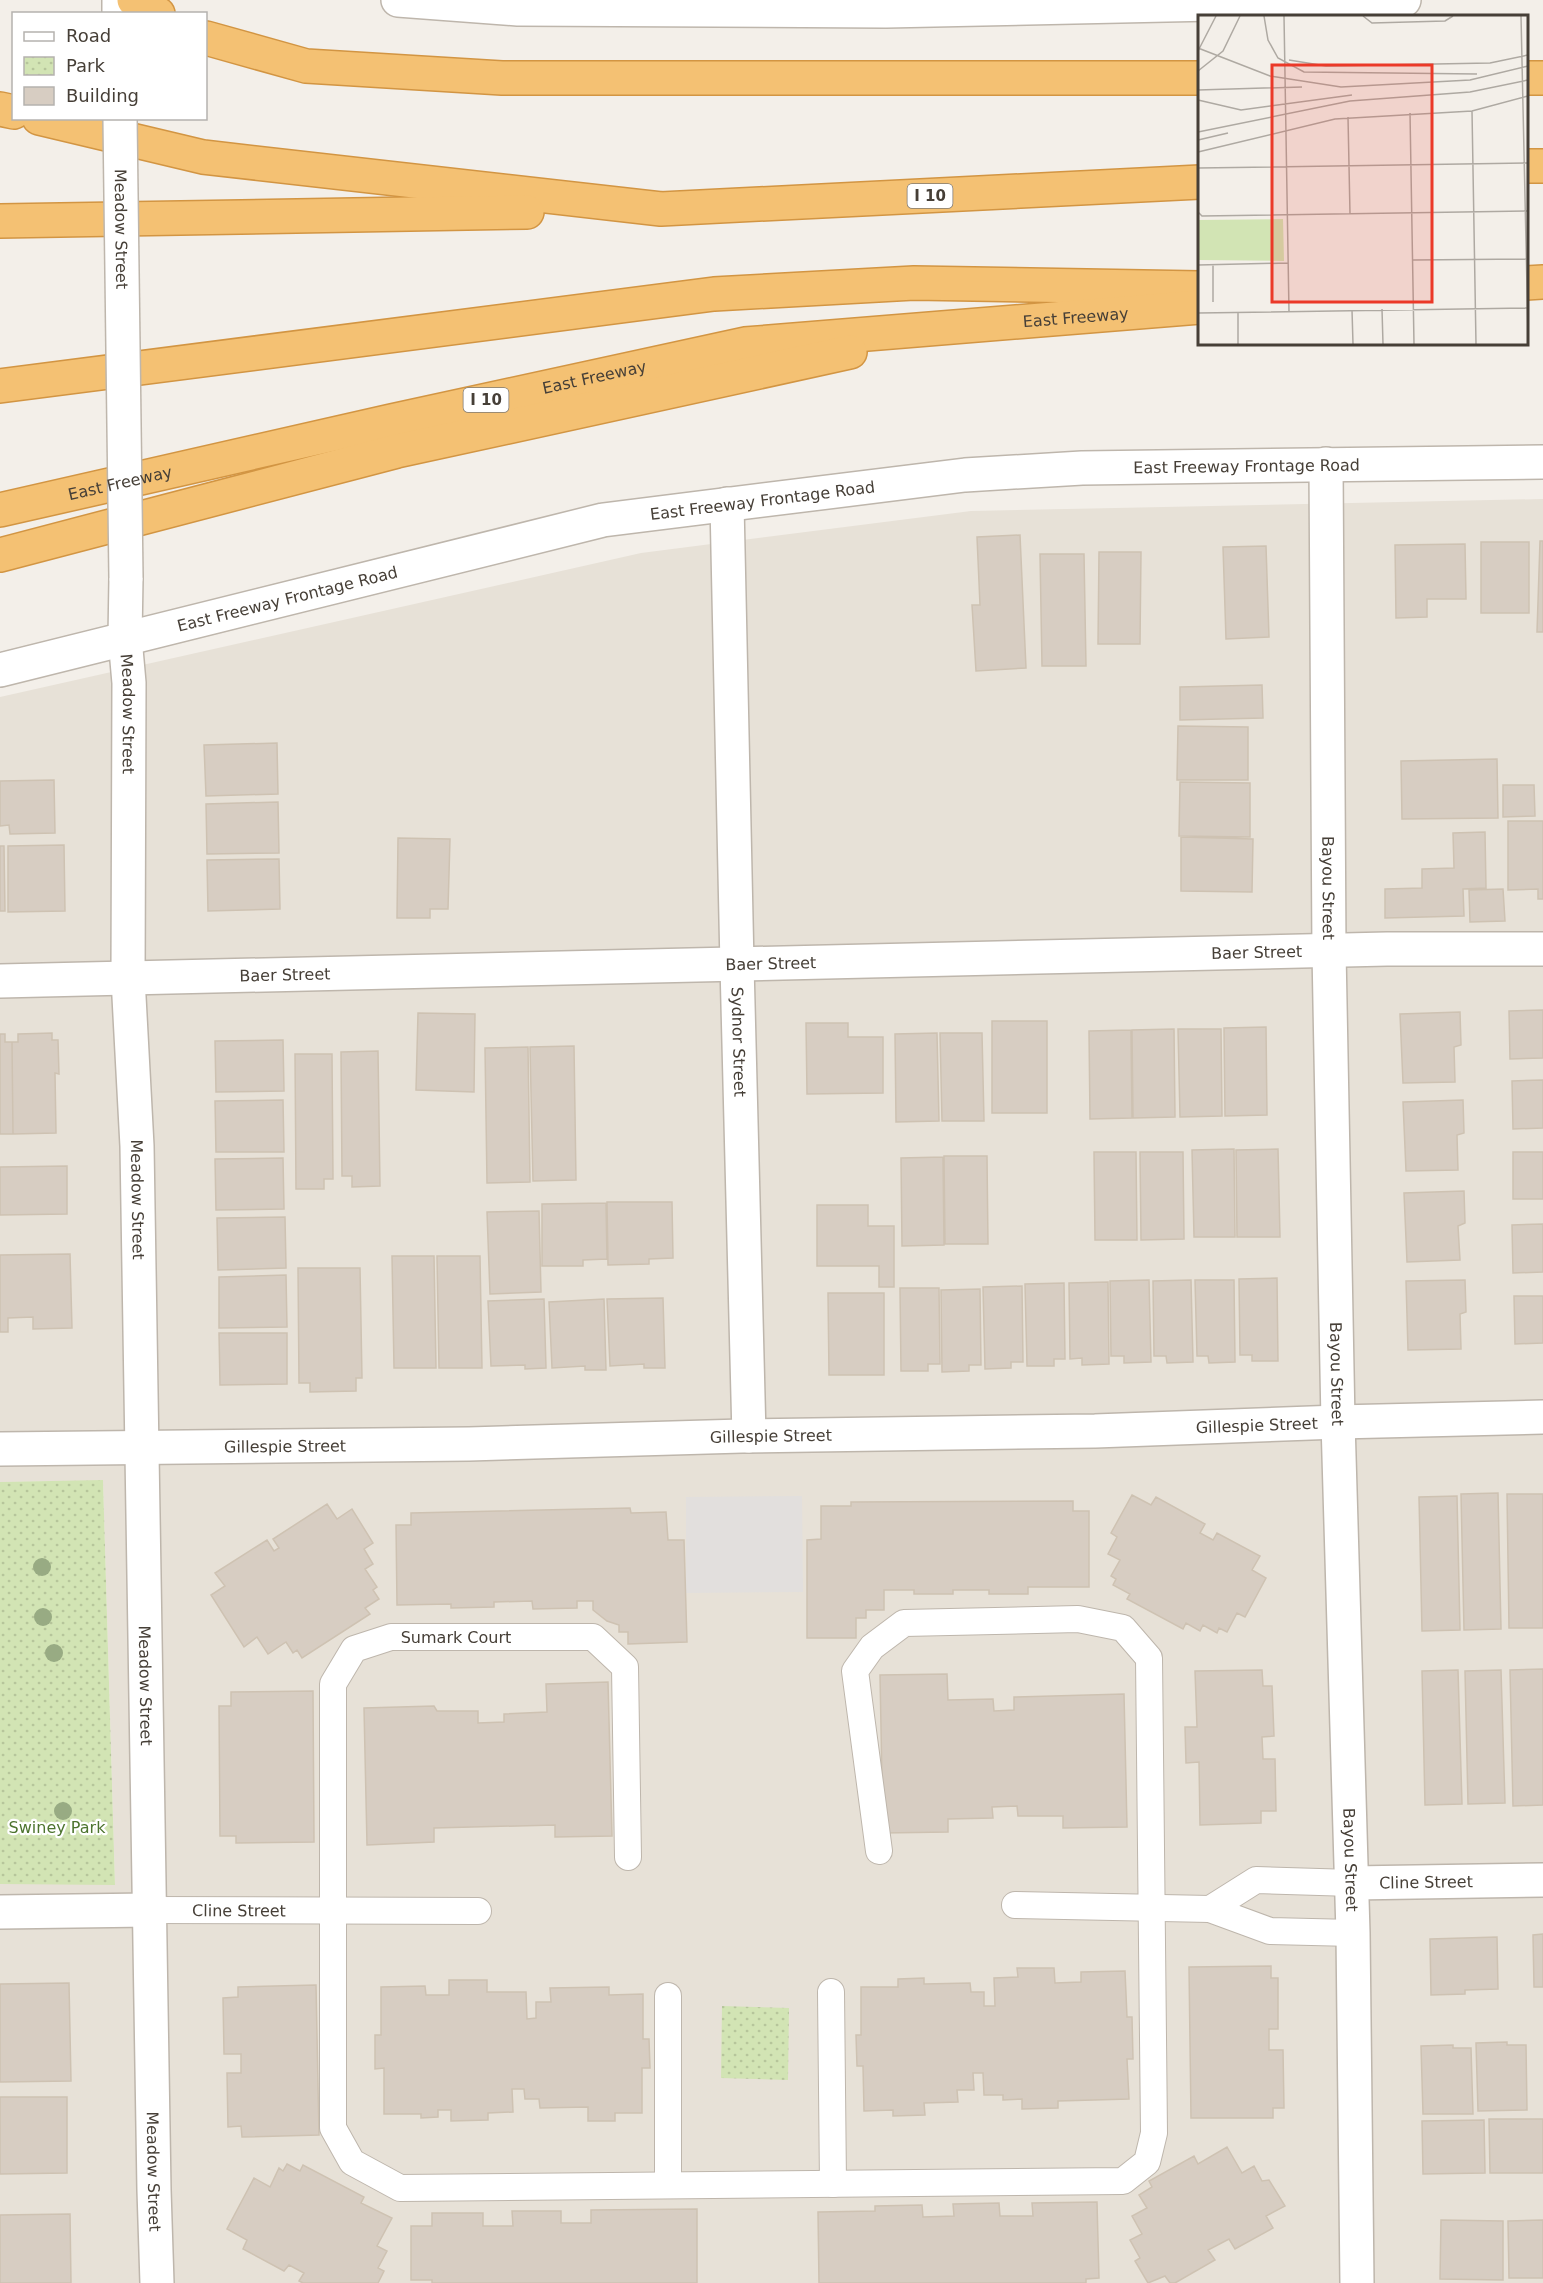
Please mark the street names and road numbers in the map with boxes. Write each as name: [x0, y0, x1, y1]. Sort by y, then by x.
street label: Meadow Street: [111, 169, 131, 289]
road number: I 10: [908, 184, 952, 208]
street label: East Freeway: [1022, 304, 1129, 331]
street label: East Freeway: [541, 357, 648, 398]
road number: I 10: [464, 388, 508, 412]
street label: East Freeway Frontage Road: [1133, 455, 1360, 477]
street label: East Freeway: [66, 462, 174, 504]
street label: East Freeway Frontage Road: [649, 477, 876, 524]
street label: East Freeway Frontage Road: [175, 562, 400, 636]
street label: Meadow Street: [116, 653, 138, 774]
street label: Bayou Street: [1318, 836, 1338, 940]
street label: Baer Street: [1211, 942, 1302, 963]
street label: Baer Street: [725, 953, 816, 974]
street label: Baer Street: [239, 964, 331, 985]
street label: Sydnor Street: [728, 987, 749, 1097]
street label: Meadow Street: [127, 1139, 148, 1260]
street label: Bayou Street: [1326, 1322, 1347, 1426]
street label: Gillespie Street: [1195, 1414, 1318, 1437]
street label: Gillespie Street: [710, 1426, 832, 1447]
street label: Gillespie Street: [224, 1436, 346, 1457]
street label: Meadow Street: [135, 1625, 156, 1746]
street label: Sumark Court: [401, 1628, 511, 1647]
street label: Bayou Street: [1339, 1808, 1361, 1912]
street label: Cline Street: [1379, 1872, 1473, 1893]
street label: Cline Street: [192, 1901, 286, 1920]
street label: Meadow Street: [143, 2111, 164, 2232]

